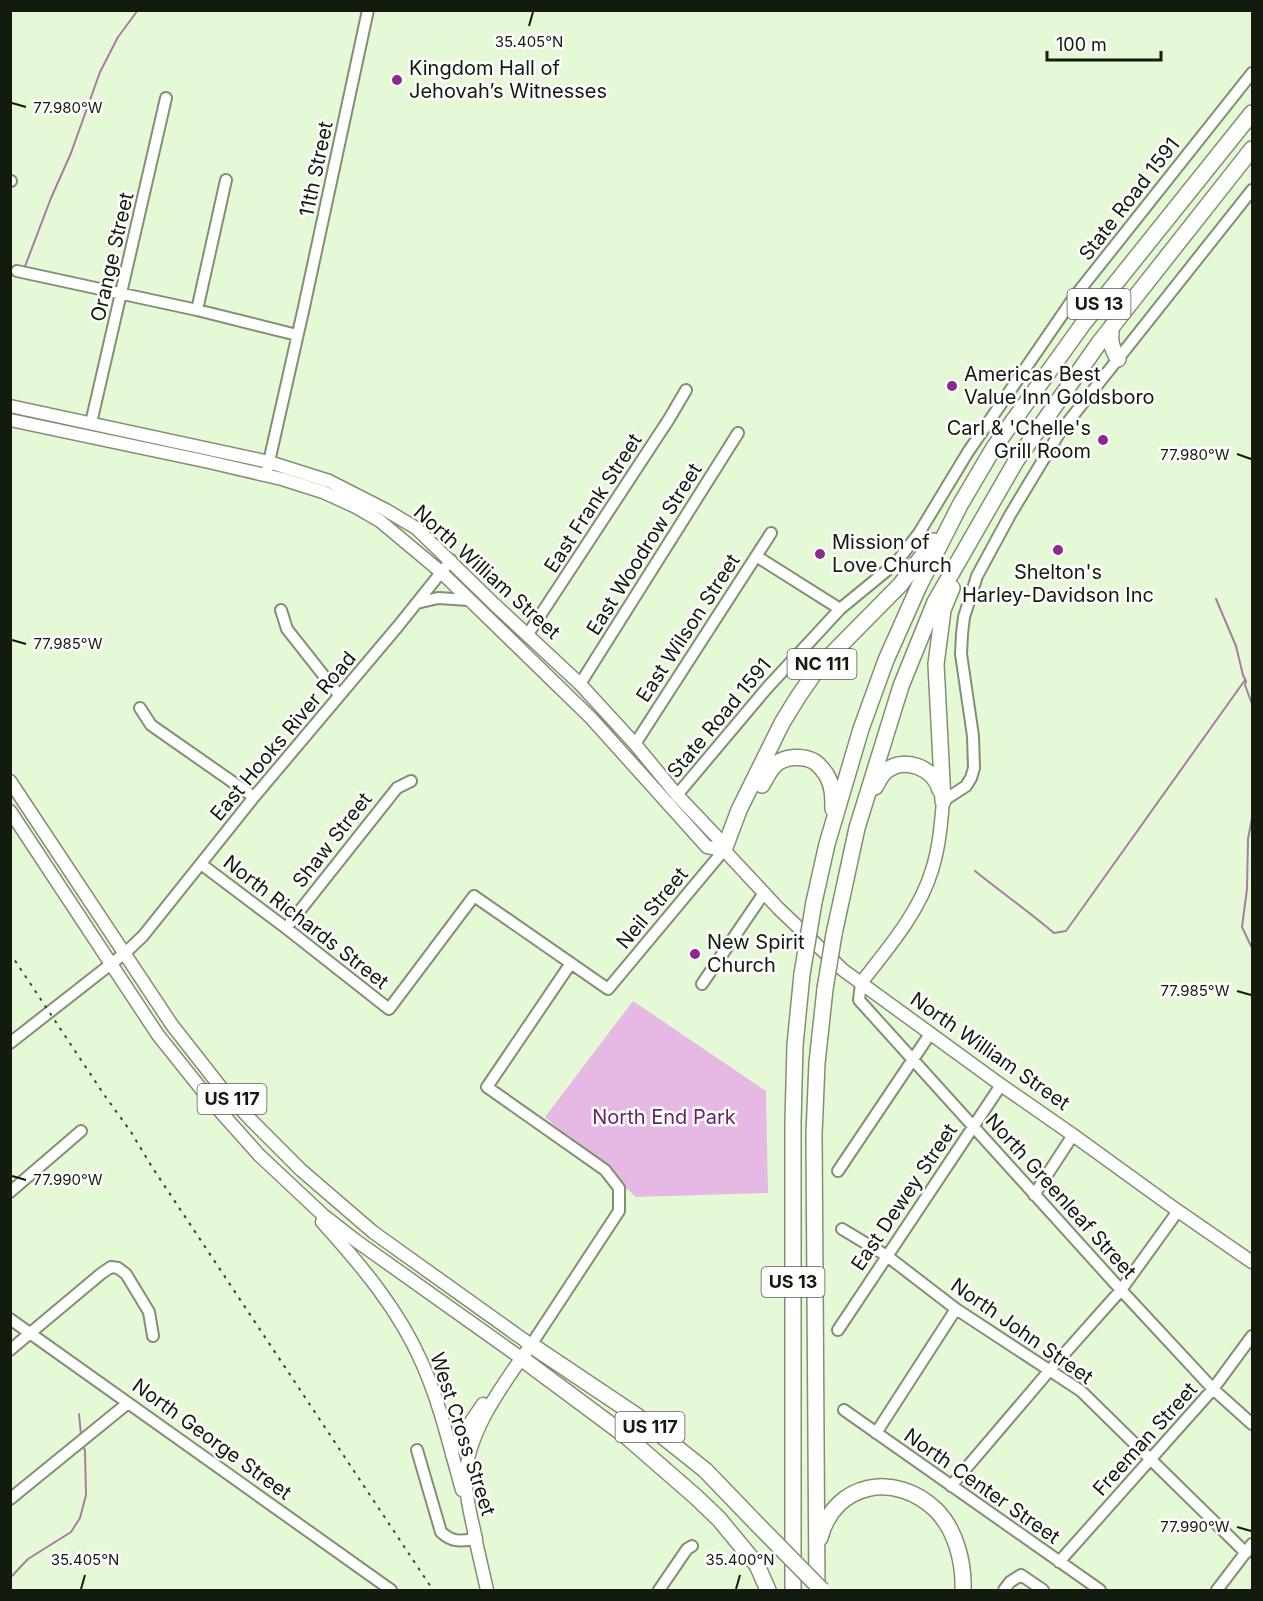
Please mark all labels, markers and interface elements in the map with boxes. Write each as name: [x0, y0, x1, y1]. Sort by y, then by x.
scale bar: [1047, 24, 1161, 62]
text: 35.405°N: [495, 32, 563, 51]
text: 100 m: [1056, 34, 1107, 55]
place label: Kingdom Hall of Jehovah’s Witnesses: [409, 56, 607, 103]
marker: Kingdom Hall of Jehovah’s Witnesses: [390, 73, 404, 87]
text: 77.980°W: [33, 98, 103, 117]
street label: 11th Street: [294, 119, 338, 219]
street label: State Road 1591: [1074, 133, 1184, 265]
street label: Orange Street: [85, 190, 139, 324]
road number: US 13: [1068, 289, 1130, 319]
place label: Americas Best Value Inn Goldsboro: [964, 362, 1155, 409]
marker: Americas Best Value Inn Goldsboro: [945, 379, 959, 393]
place label: Carl & 'Chelle's Grill Room: [947, 416, 1091, 463]
street label: East Frank Street: [539, 429, 647, 577]
marker: Carl & 'Chelle's Grill Room: [1096, 433, 1110, 447]
text: 77.980°W: [1160, 445, 1230, 464]
street label: East Woodrow Street: [581, 458, 707, 639]
street label: North William Street: [409, 500, 566, 644]
place label: Mission of Love Church: [832, 530, 952, 577]
marker: Shelton's Harley-Davidson Inc: [1051, 543, 1065, 557]
marker: Mission of Love Church: [813, 547, 827, 561]
street label: East Wilson Street: [631, 549, 745, 707]
place label: Shelton's Harley-Davidson Inc: [962, 560, 1154, 607]
text: 77.985°W: [34, 634, 103, 653]
street label: East Hooks River Road: [205, 646, 361, 826]
road number: NC 111: [788, 649, 856, 679]
street label: State Road 1591: [662, 653, 776, 783]
street label: Shaw Street: [287, 787, 377, 892]
street label: North Richards Street: [219, 850, 394, 994]
street label: Neil Street: [611, 862, 693, 953]
place label: New Spirit Church: [707, 930, 805, 977]
marker: New Spirit Church: [688, 947, 702, 961]
text: 77.985°W: [1161, 981, 1230, 1000]
street label: North William Street: [906, 987, 1075, 1115]
road number: US 117: [198, 1084, 266, 1114]
park label: North End Park: [592, 1105, 736, 1129]
street label: North Greenleaf Street: [981, 1109, 1142, 1284]
street label: East Dewey Street: [846, 1119, 962, 1275]
text: 77.990°W: [33, 1170, 103, 1189]
road number: US 13: [762, 1267, 824, 1297]
street label: North John Street: [946, 1273, 1098, 1389]
street label: West Cross Street: [425, 1349, 501, 1519]
street label: North George Street: [128, 1373, 297, 1505]
street label: Freeman Street: [1088, 1377, 1203, 1501]
road number: US 117: [616, 1412, 684, 1442]
street label: North Center Street: [900, 1423, 1065, 1549]
text: 77.990°W: [1160, 1517, 1230, 1536]
text: 35.405°N: [51, 1550, 119, 1569]
text: 35.400°N: [705, 1550, 775, 1569]

